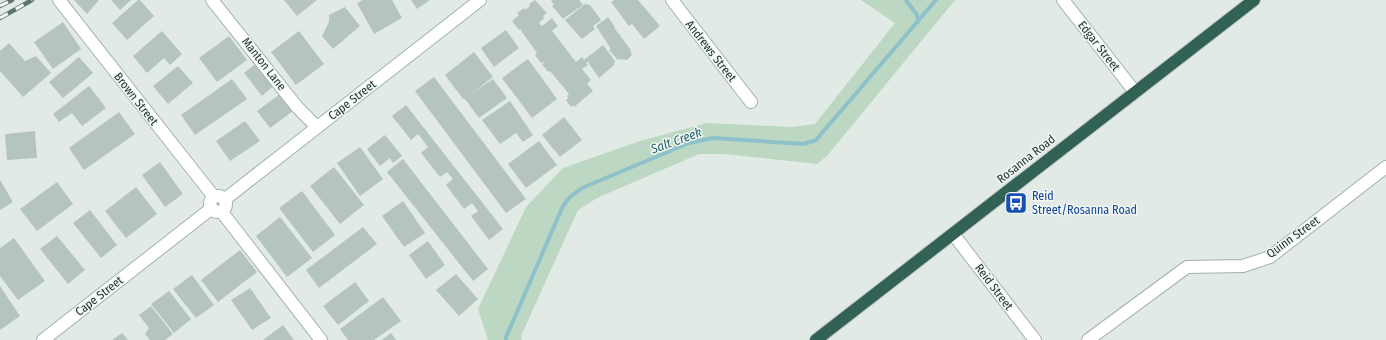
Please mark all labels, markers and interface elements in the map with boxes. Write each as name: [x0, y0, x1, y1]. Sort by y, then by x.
street label: Andrews Street: [683, 17, 739, 85]
street label: Edgar Street: [1075, 18, 1123, 74]
street label: Manton Lane: [239, 35, 289, 93]
street label: Brown Street: [111, 70, 161, 128]
street label: Cape Street: [325, 77, 379, 123]
water label: Salt Creek: [648, 124, 704, 157]
street label: Rosanna Road: [994, 132, 1058, 186]
place label: Reid Street/Rosanna Road: [1032, 189, 1137, 217]
bus stop icon: Reid Street/Rosanna Road: [1003, 190, 1029, 216]
street label: Quinn Street: [1264, 213, 1322, 261]
street label: Reid Street: [972, 261, 1016, 313]
street label: Cape Street: [72, 273, 126, 319]

